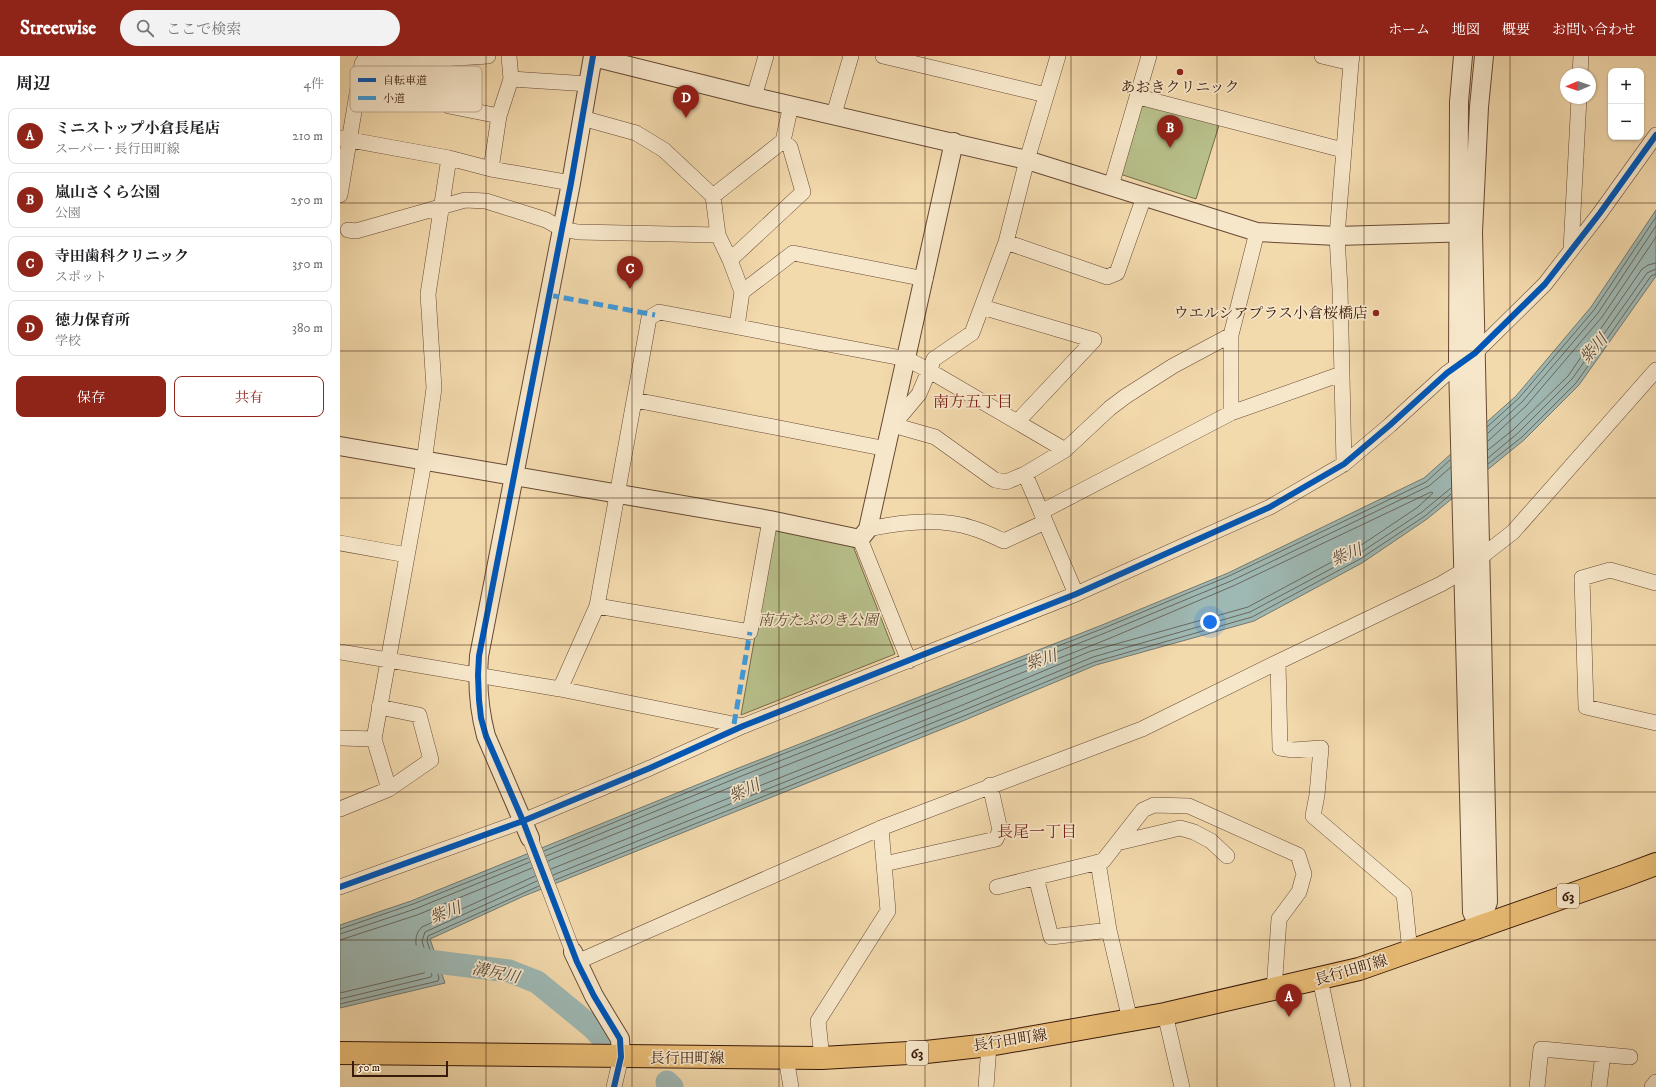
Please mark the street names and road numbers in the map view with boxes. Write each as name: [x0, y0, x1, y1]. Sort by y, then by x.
road number: 63: [1557, 884, 1579, 908]
street label: 長行田町線: [1312, 951, 1390, 990]
street label: 長行田町線: [972, 1025, 1049, 1056]
road number: 63: [906, 1041, 928, 1065]
street label: 長行田町線: [649, 1049, 725, 1068]

